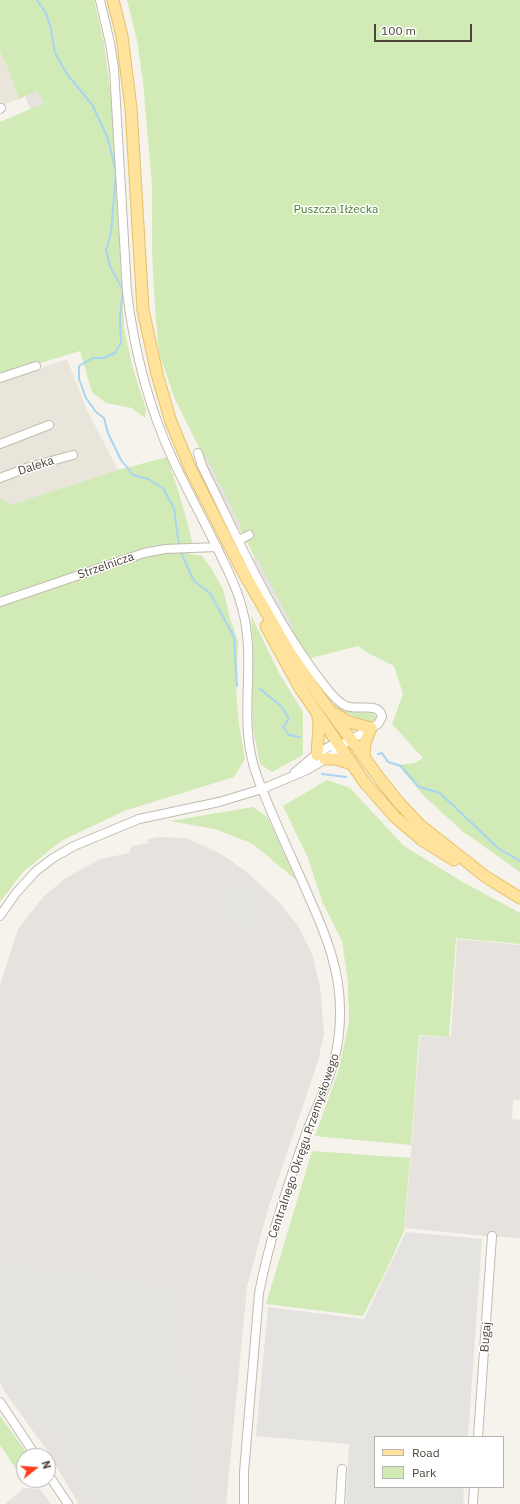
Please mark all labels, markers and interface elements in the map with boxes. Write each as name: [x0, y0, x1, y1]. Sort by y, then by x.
scale bar: [376, 16, 474, 42]
text: 100 m: [381, 23, 416, 38]
park label: Puszcza Iłżecka: [294, 203, 378, 217]
street label: Daleka: [16, 453, 56, 479]
street label: Strzelnicza: [76, 550, 136, 582]
street label: Centralnego Okręgu Przemysłowego: [266, 1052, 342, 1240]
street label: Bugaj: [478, 1321, 494, 1353]
legend: [374, 1436, 504, 1488]
text: Road: [412, 1445, 440, 1460]
north arrow: [16, 1448, 56, 1488]
text: N: [39, 1459, 54, 1471]
text: Park: [412, 1465, 436, 1480]

